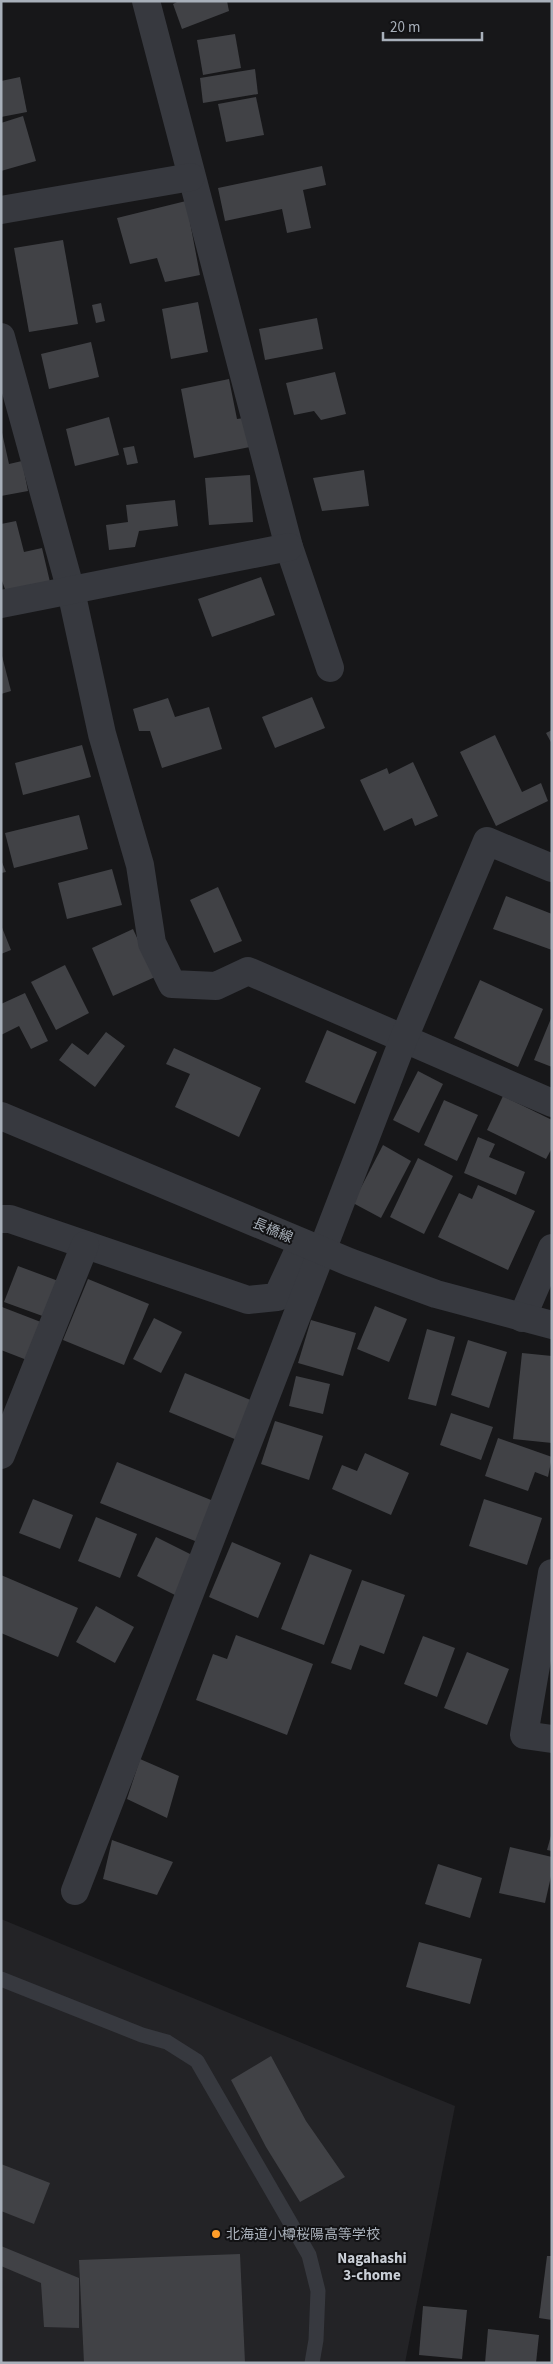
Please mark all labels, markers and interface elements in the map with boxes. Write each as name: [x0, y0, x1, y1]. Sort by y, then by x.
scale bar: [383, 10, 482, 42]
text: 20 m: [390, 17, 420, 38]
street label: 長橋線: [249, 1214, 296, 1248]
place label: 北海道小樽桜陽高等学校: [226, 2225, 380, 2245]
marker: 北海道小樽桜陽高等学校: [210, 2228, 222, 2240]
district label: Nagahashi 3-chome: [337, 2248, 407, 2286]

